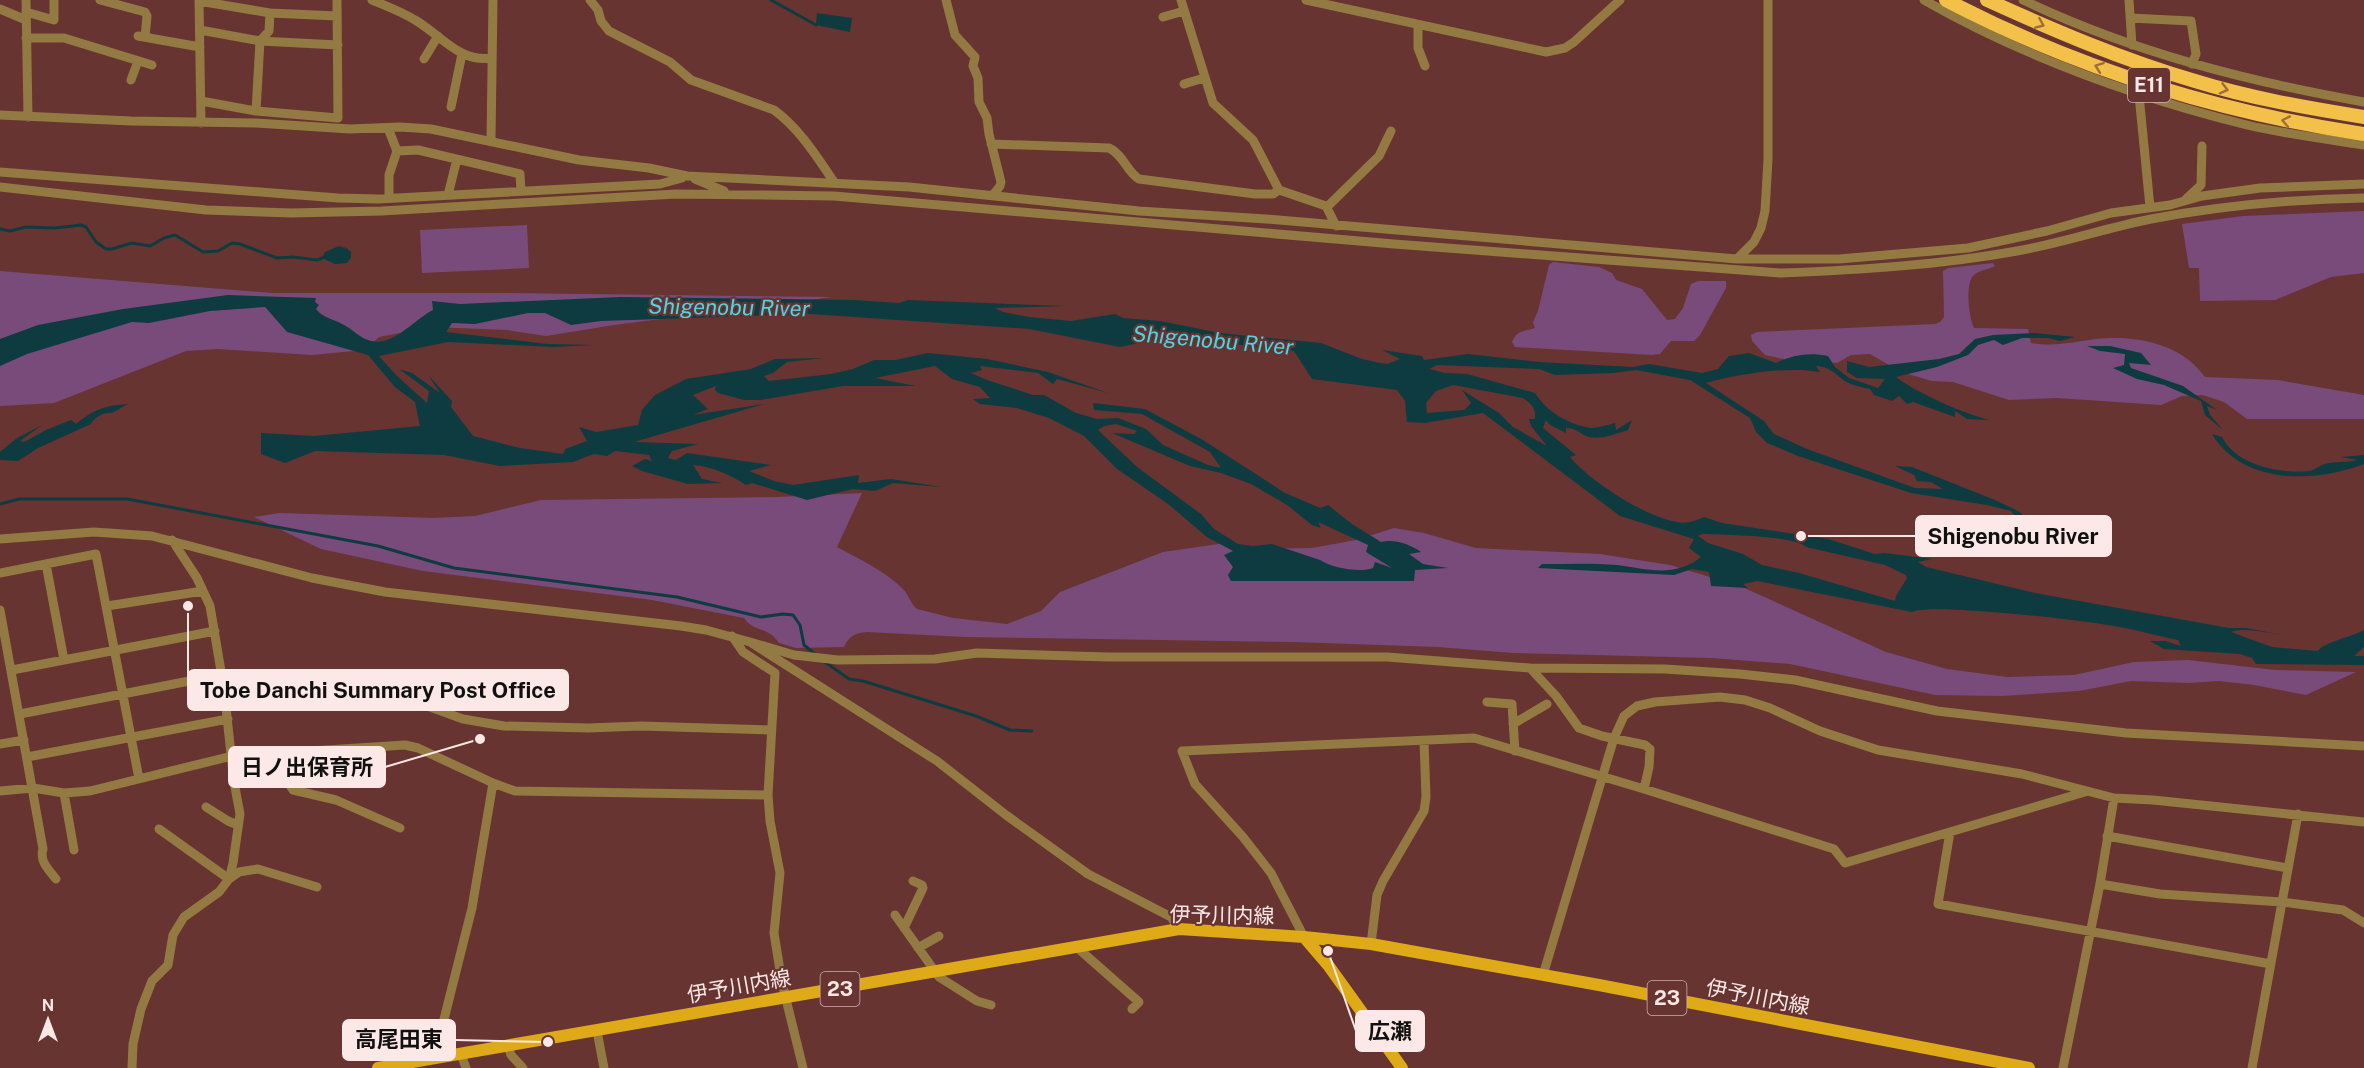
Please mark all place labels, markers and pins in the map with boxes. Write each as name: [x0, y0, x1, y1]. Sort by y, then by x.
callout: Shigenobu River: [1916, 516, 2111, 556]
callout: Tobe Danchi Summary Post Office: [188, 670, 568, 710]
callout: 日ノ出保育所: [229, 747, 385, 787]
callout: 広瀬: [1356, 1011, 1424, 1051]
callout: 高尾田東: [343, 1020, 455, 1060]

